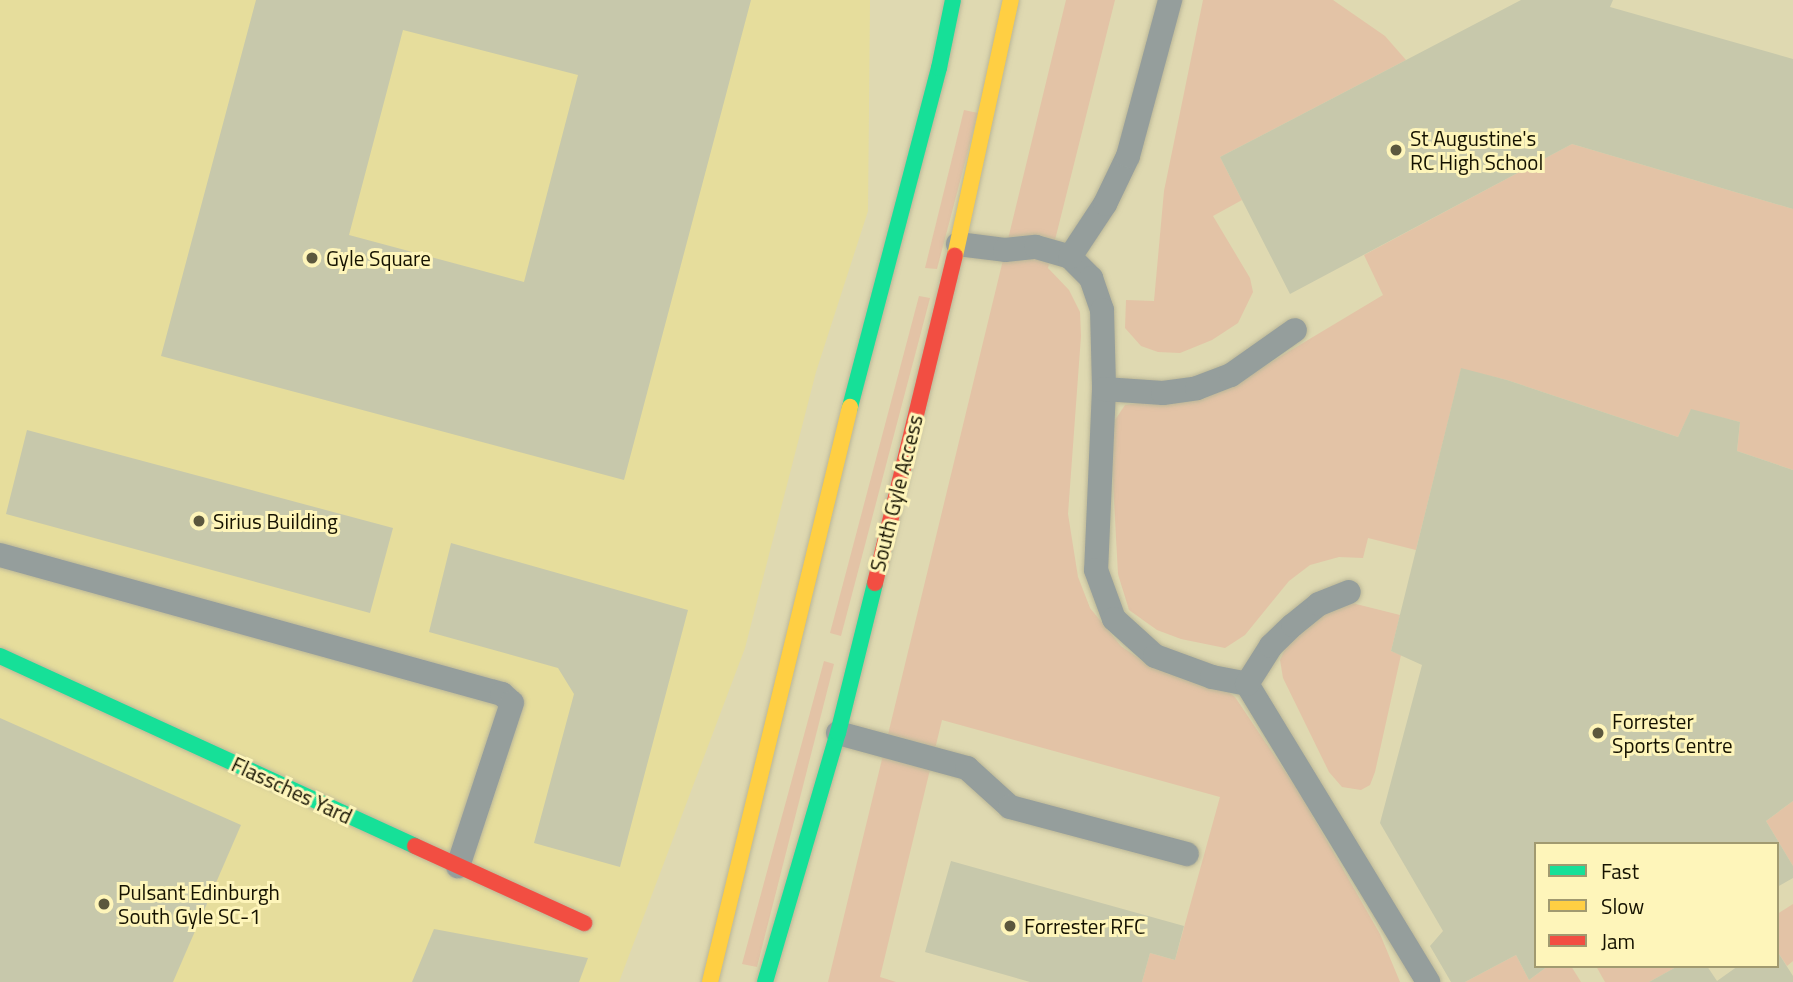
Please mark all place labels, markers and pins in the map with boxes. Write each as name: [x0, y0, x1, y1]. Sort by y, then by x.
place label: St Augustine's RC High School: [1410, 125, 1543, 175]
marker: St Augustine's RC High School: [1388, 142, 1404, 158]
place label: Gyle Square: [326, 245, 431, 271]
marker: Gyle Square: [304, 250, 320, 266]
place label: Sirius Building: [213, 508, 338, 534]
marker: Sirius Building: [191, 513, 207, 529]
place label: Forrester Sports Centre: [1612, 708, 1733, 758]
marker: Forrester Sports Centre: [1590, 725, 1606, 741]
place label: Pulsant Edinburgh South Gyle SC-1: [118, 879, 280, 929]
marker: Pulsant Edinburgh South Gyle SC-1: [96, 896, 112, 912]
place label: Forrester RFC: [1024, 913, 1146, 939]
marker: Forrester RFC: [1002, 918, 1018, 934]

